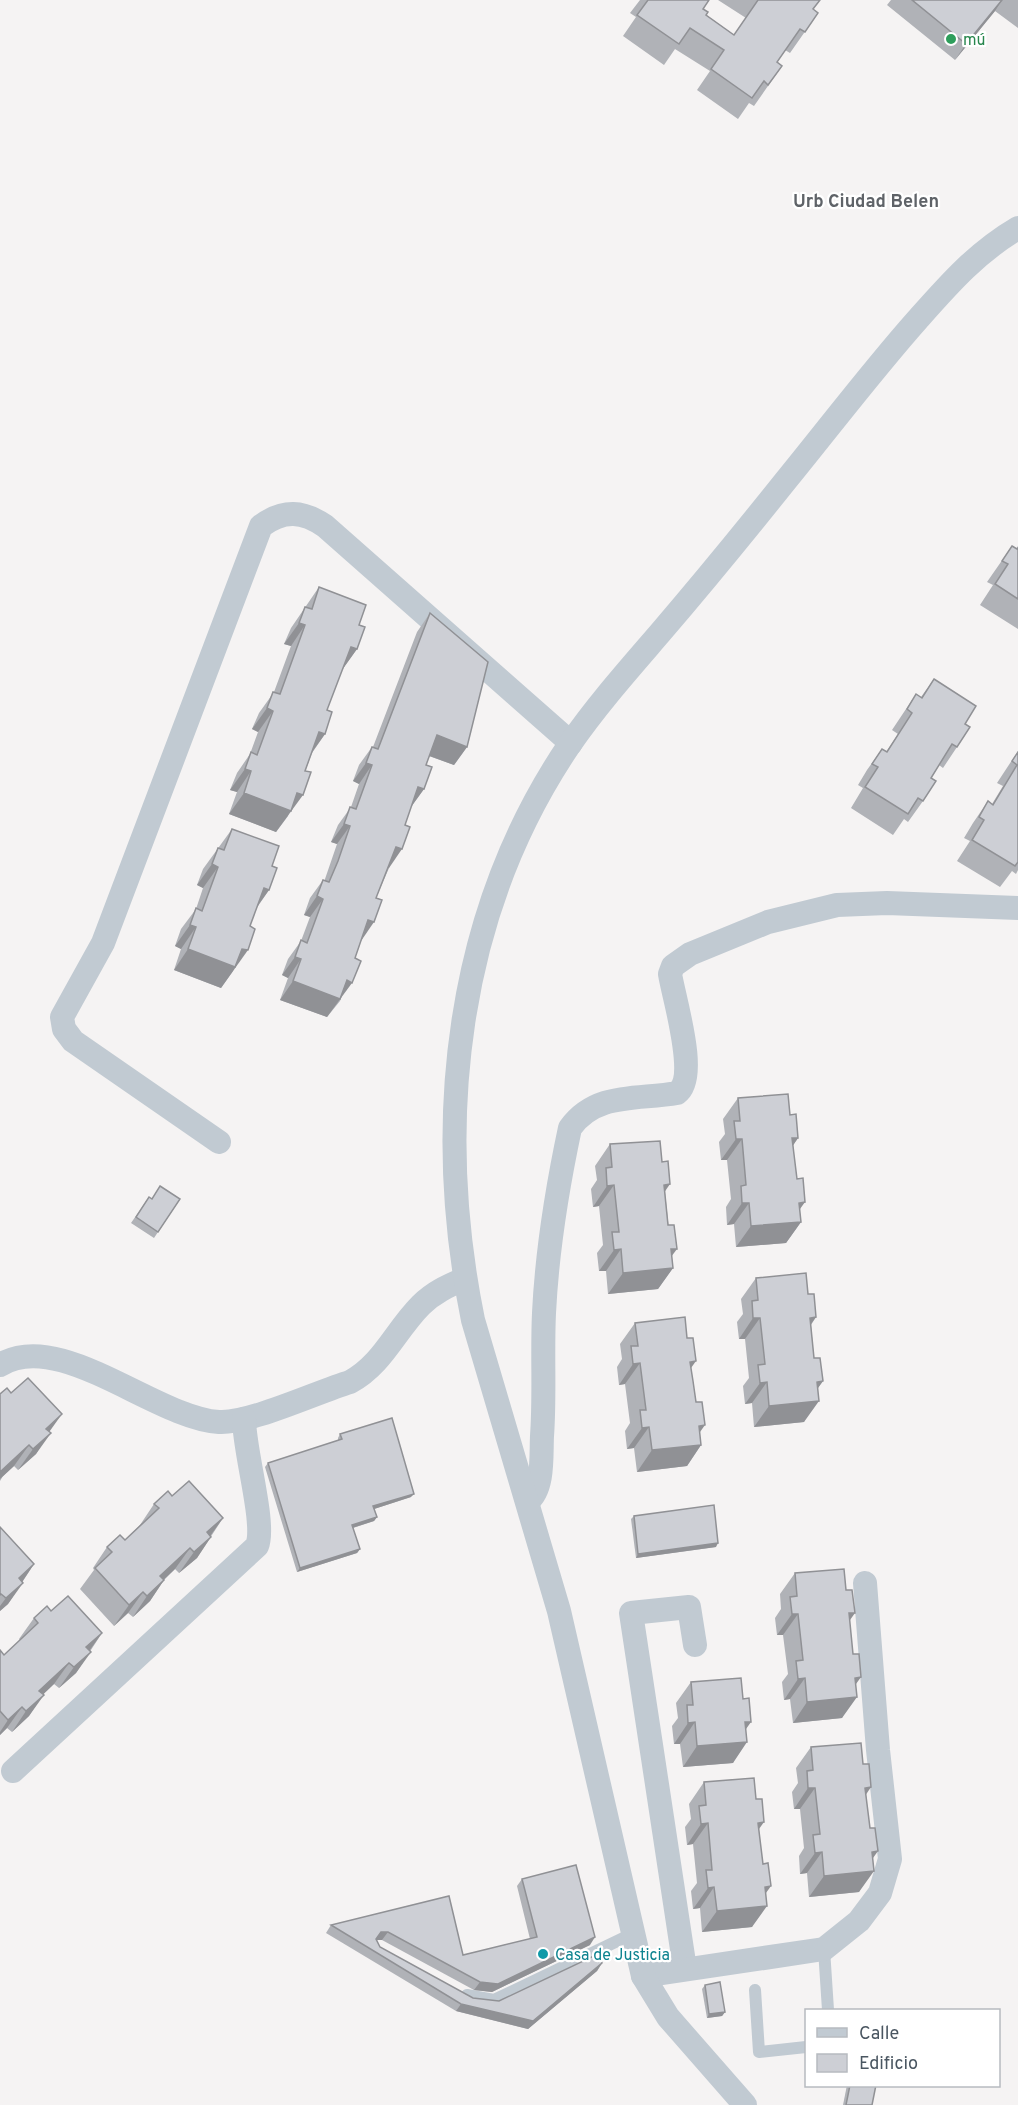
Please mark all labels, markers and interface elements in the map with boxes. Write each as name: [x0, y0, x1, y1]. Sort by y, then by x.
place label: mú: [963, 31, 986, 51]
marker: mú: [944, 32, 958, 46]
district label: Urb Ciudad Belen: [793, 191, 939, 214]
place label: Casa de Justicia: [555, 1946, 670, 1966]
marker: Casa de Justicia: [536, 1947, 550, 1961]
legend: [805, 2009, 1000, 2087]
text: Calle: [859, 2023, 899, 2046]
text: Edificio: [859, 2053, 918, 2076]

